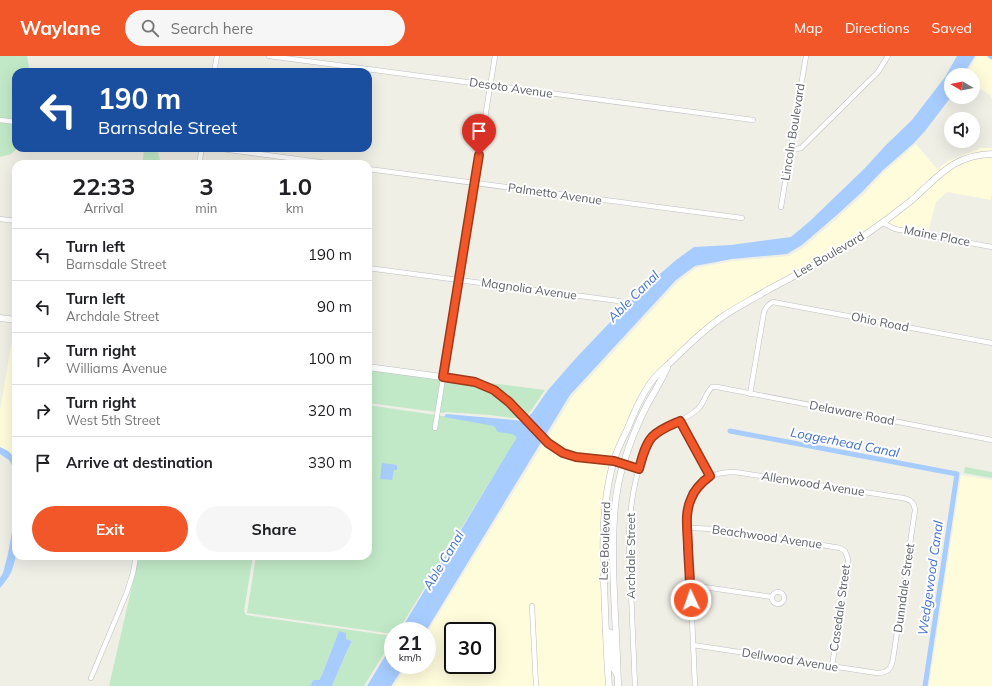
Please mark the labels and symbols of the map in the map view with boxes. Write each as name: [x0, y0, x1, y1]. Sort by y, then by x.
north arrow: [944, 68, 980, 104]
street label: Desoto Avenue: [468, 74, 554, 101]
street label: Lincoln Boulevard: [777, 82, 808, 182]
pin: [462, 114, 496, 155]
street label: Palmetto Avenue: [507, 179, 603, 208]
street label: Maine Place: [903, 222, 972, 249]
street label: Lee Boulevard: [791, 228, 867, 281]
water label: Able Canal: [603, 266, 663, 326]
street label: Magnolia Avenue: [480, 274, 578, 303]
street label: Ohio Road: [850, 309, 910, 334]
street label: Delaware Road: [808, 397, 896, 428]
water label: Loggerhead Canal: [789, 424, 902, 461]
street label: Allenwood Avenue: [760, 468, 866, 499]
street label: Lee Boulevard: [596, 501, 613, 581]
street label: Archdale Street: [623, 513, 638, 599]
water label: Wedgewood Canal: [914, 519, 946, 636]
street label: Beachwood Avenue: [711, 521, 823, 552]
water label: Able Canal: [419, 527, 467, 593]
street label: Dunndale Street: [890, 542, 917, 634]
street label: Casedale Street: [826, 563, 853, 652]
position arrow: [670, 579, 712, 621]
speed limit sign: 30: [444, 622, 496, 674]
street label: Dellwood Avenue: [741, 644, 839, 675]

